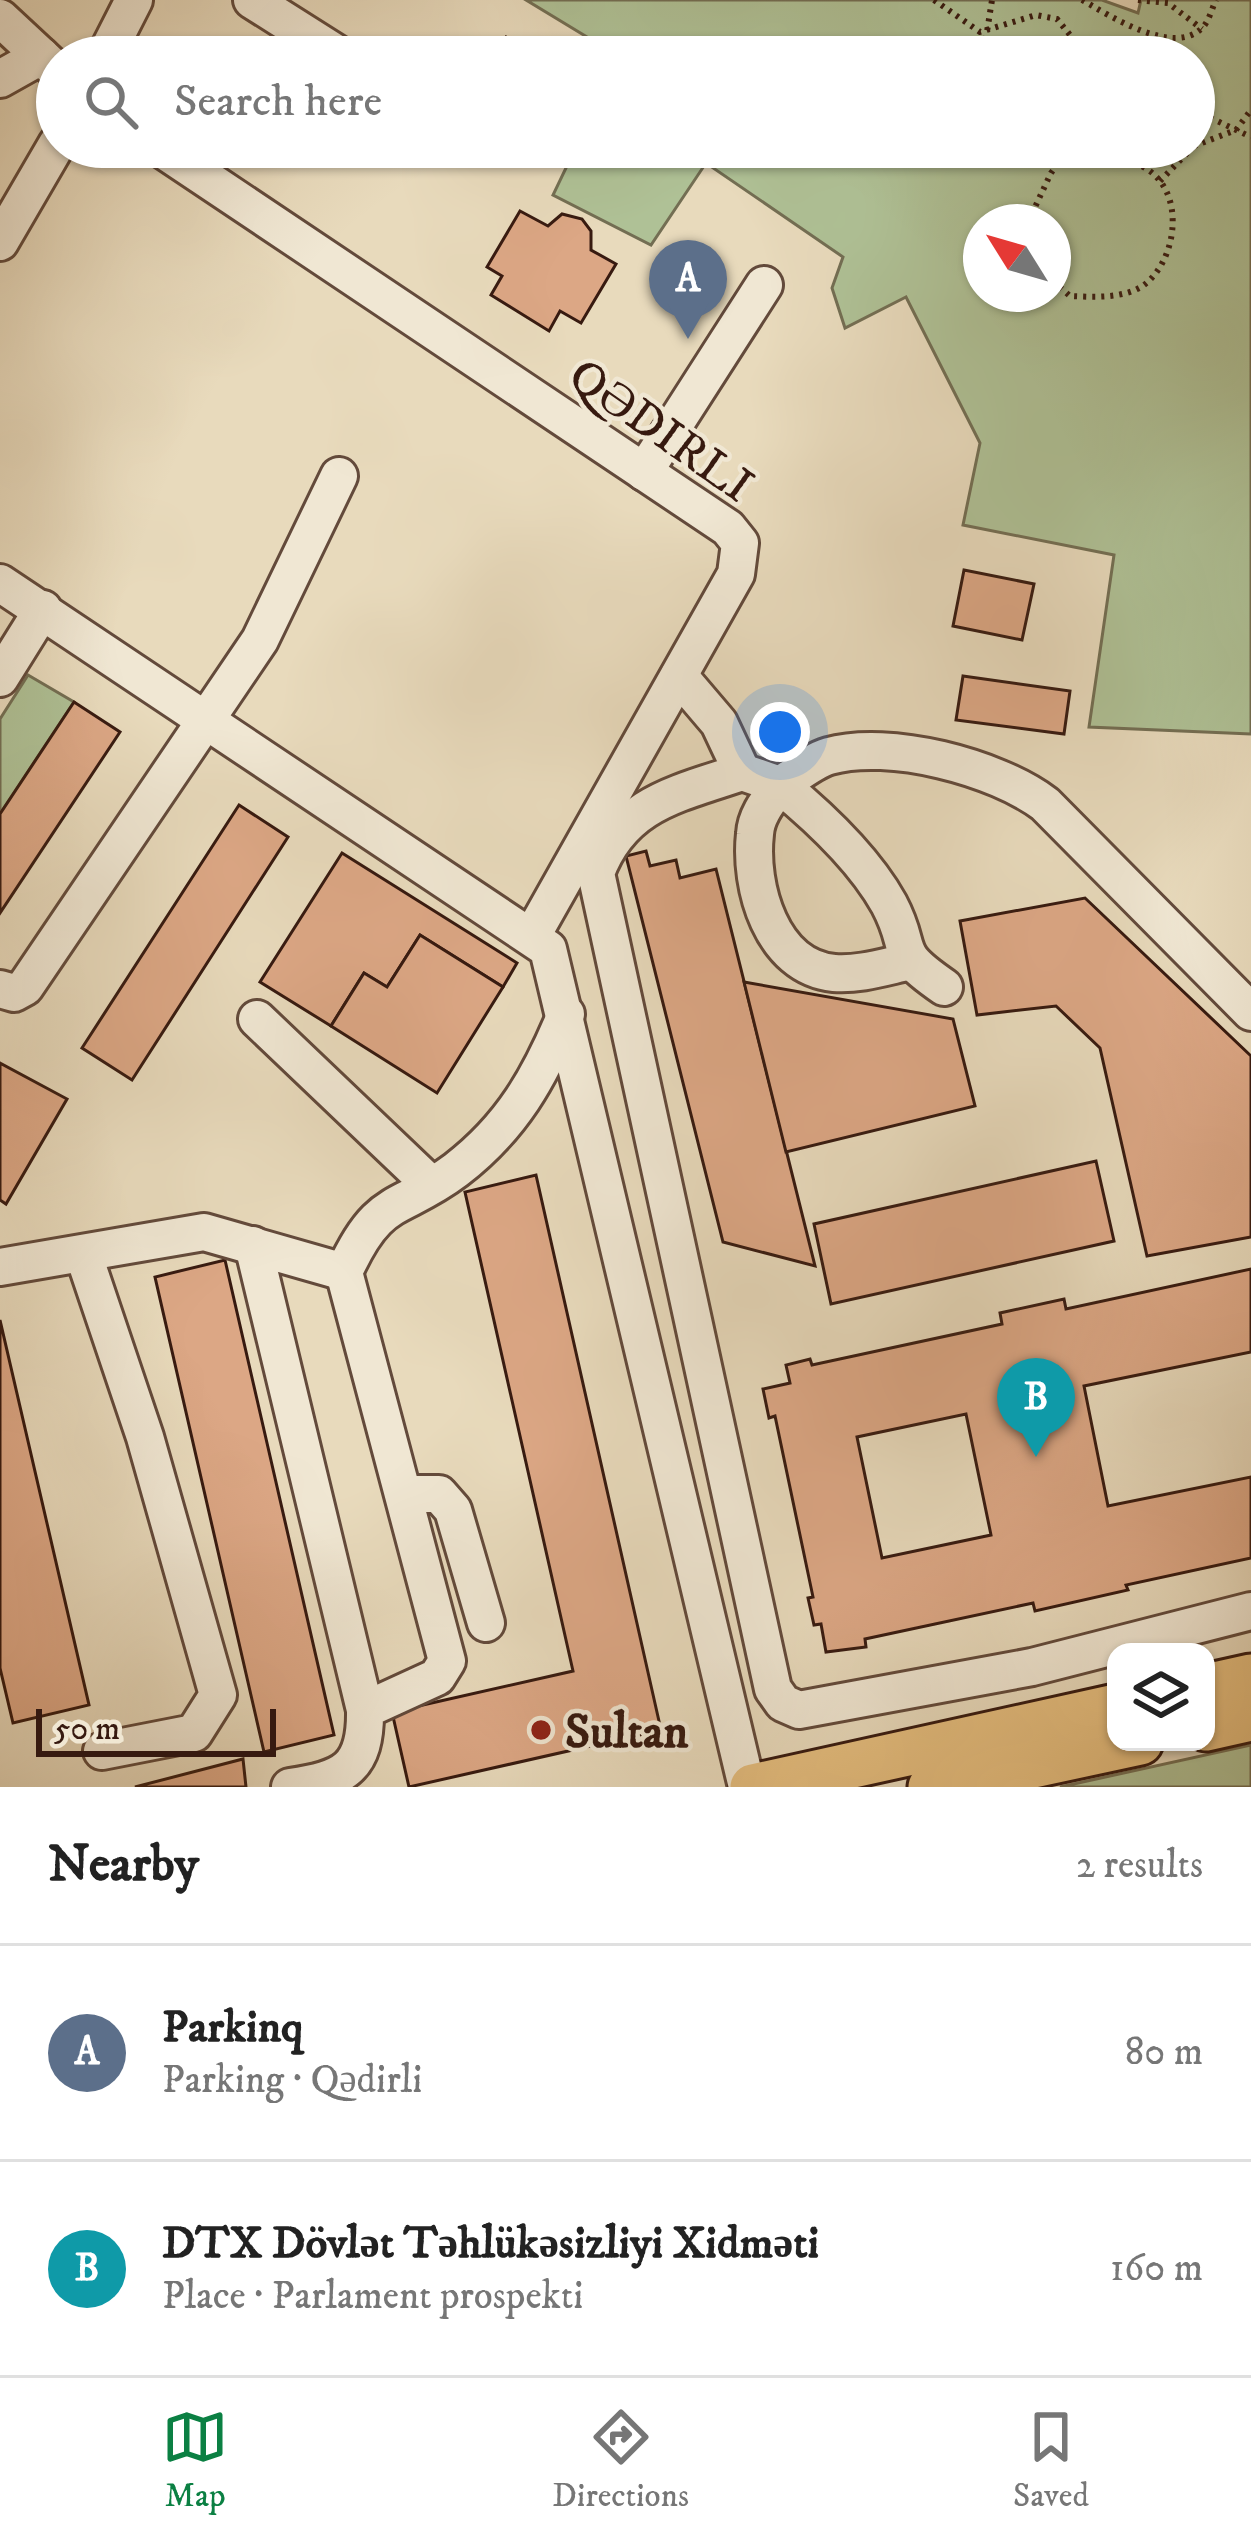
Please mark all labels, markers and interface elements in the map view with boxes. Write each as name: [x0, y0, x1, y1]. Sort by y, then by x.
search box: [36, 36, 1215, 168]
icon: search: [78, 69, 144, 135]
text: Search here: [174, 74, 382, 130]
north arrow: [963, 204, 1071, 312]
pin: A: [649, 240, 727, 339]
street label: QƏDIRLI: [556, 346, 764, 517]
your location: [750, 702, 810, 762]
pin: B: [997, 1358, 1075, 1457]
map controls: [1107, 1643, 1215, 1751]
button: layers: [1107, 1643, 1215, 1751]
scale bar: [36, 1703, 276, 1756]
place label: Sultan: [565, 1703, 689, 1763]
text: 50 m: [54, 1709, 120, 1750]
marker: Sultan: [528, 1717, 554, 1743]
text: Nearby: [48, 1833, 199, 1897]
text: 2 results: [1076, 1841, 1203, 1890]
text: Parkinq: [162, 2000, 303, 2056]
text: A: [75, 2028, 99, 2077]
text: 80 m: [1125, 2028, 1203, 2077]
text: Parking · Qədirli: [162, 2056, 422, 2105]
text: DTX Dövlət Təhlükəsizliyi Xidməti: [162, 2216, 819, 2272]
text: B: [75, 2244, 99, 2293]
text: 160 m: [1110, 2244, 1203, 2293]
text: Place · Parlament prospekti: [162, 2272, 583, 2321]
tab: Map: [162, 2404, 228, 2517]
tab: Directions: [552, 2404, 689, 2517]
tab: Saved: [1013, 2404, 1089, 2517]

